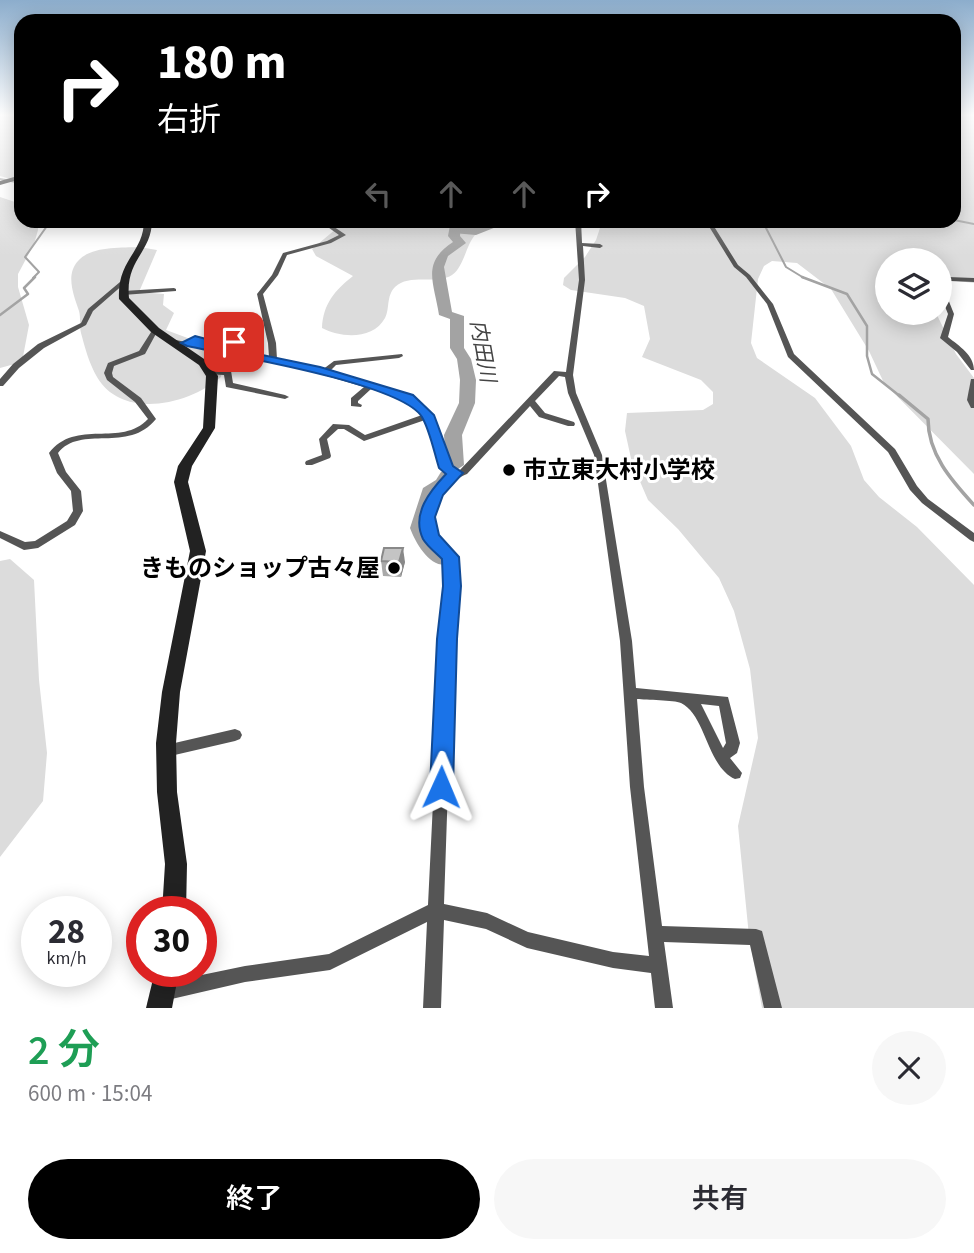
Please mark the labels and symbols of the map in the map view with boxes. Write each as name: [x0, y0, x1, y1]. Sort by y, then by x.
pin: [204, 312, 264, 372]
water label: 内田川: [463, 317, 504, 387]
place label: 市立東大村小学校: [523, 453, 715, 488]
marker: 市立東大村小学校: [501, 462, 517, 478]
place label: きものショップ古々屋: [140, 551, 380, 586]
marker: きものショップ古々屋: [386, 560, 402, 576]
position arrow: [404, 750, 478, 824]
speed limit sign: 30: [126, 896, 217, 987]

